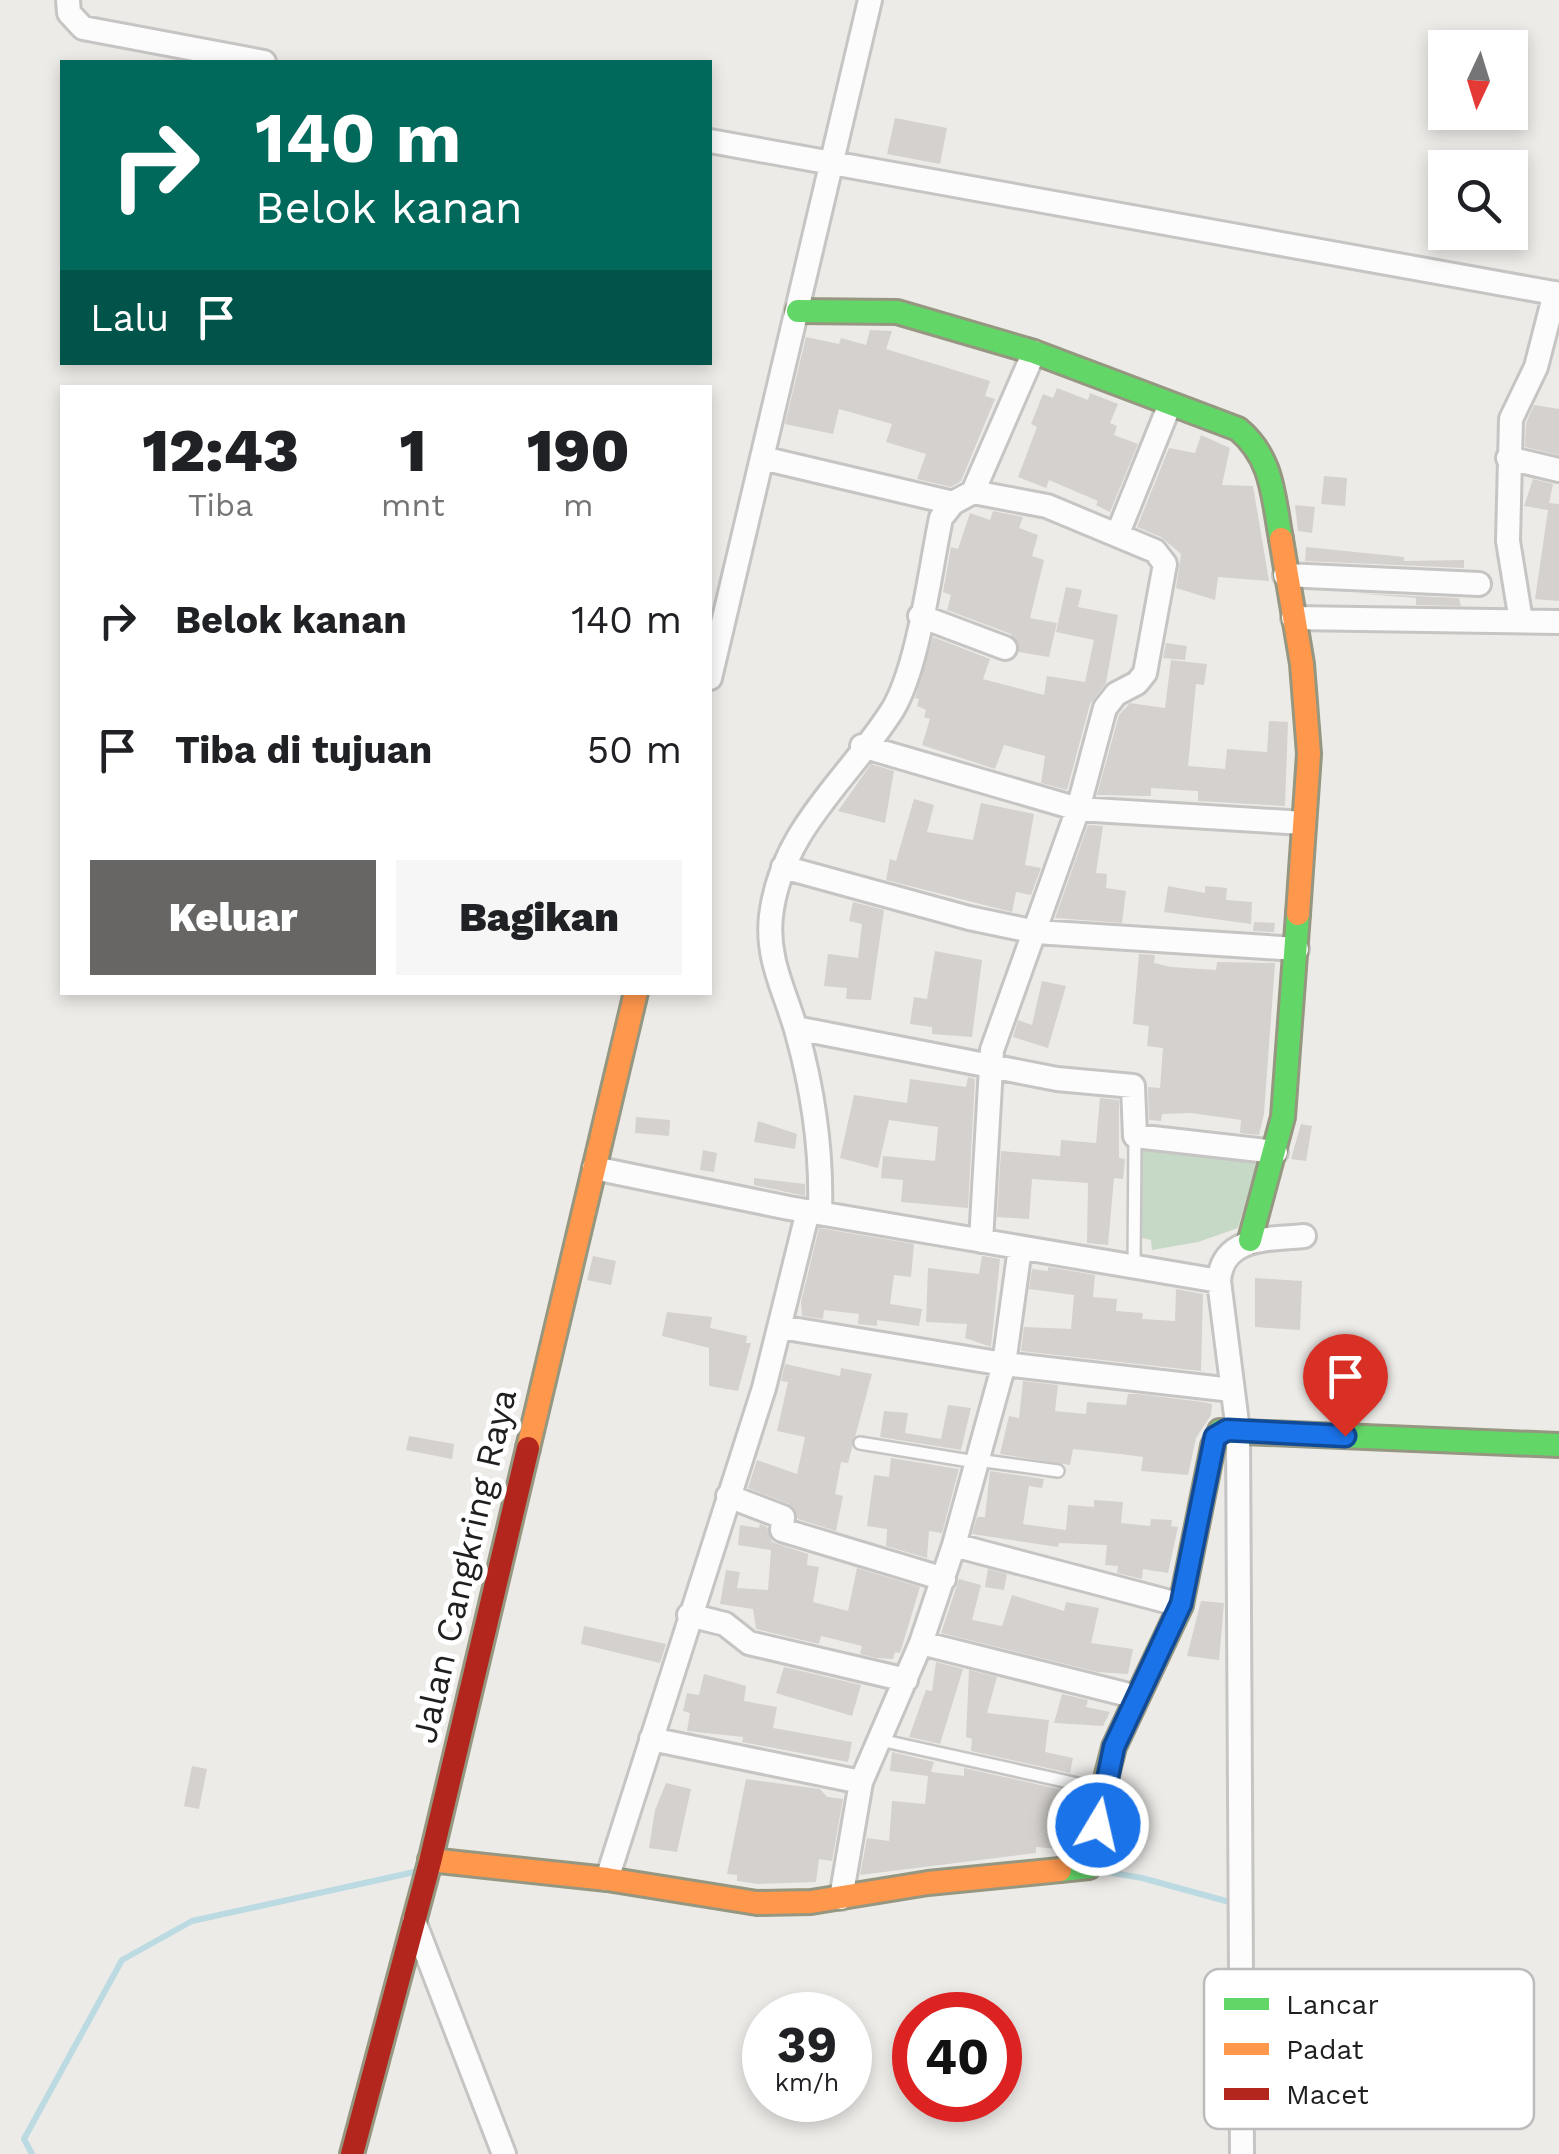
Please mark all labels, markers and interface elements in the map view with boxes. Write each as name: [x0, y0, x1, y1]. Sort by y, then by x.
north arrow: [1428, 30, 1528, 130]
map controls: [1428, 30, 1528, 250]
text: 140 m: [255, 97, 461, 179]
icon: right: [90, 100, 220, 230]
button: search: [1428, 150, 1528, 250]
text: Belok kanan: [255, 181, 523, 234]
icon: arrive: [189, 290, 244, 345]
text: Lalu: [90, 296, 169, 340]
text: 12:43: [142, 415, 299, 486]
text: 1: [399, 415, 426, 486]
text: 190: [527, 415, 630, 486]
text: Tiba: [188, 486, 253, 524]
text: mnt: [381, 486, 445, 524]
text: m: [563, 486, 594, 524]
icon: right: [90, 593, 145, 648]
text: Belok kanan: [175, 598, 407, 642]
text: 140 m: [571, 598, 682, 642]
icon: arrive: [90, 723, 145, 778]
text: Tiba di tujuan: [175, 728, 432, 772]
text: 50 m: [587, 728, 682, 772]
button: Keluar: [90, 860, 376, 975]
button: Bagikan: [396, 860, 682, 975]
pin: [1303, 1334, 1388, 1437]
icon: arrive: [1318, 1349, 1373, 1404]
street label: Jalan Cangkring Raya: [403, 1385, 525, 1747]
position arrow: [1046, 1773, 1150, 1877]
legend: [1204, 1969, 1534, 2129]
text: Lancar: [1286, 1988, 1379, 2021]
speed limit sign: 40: [892, 1992, 1022, 2122]
text: 39: [777, 2015, 837, 2074]
text: Padat: [1286, 2033, 1364, 2066]
text: km/h: [775, 2068, 839, 2097]
text: Macet: [1286, 2078, 1369, 2111]

